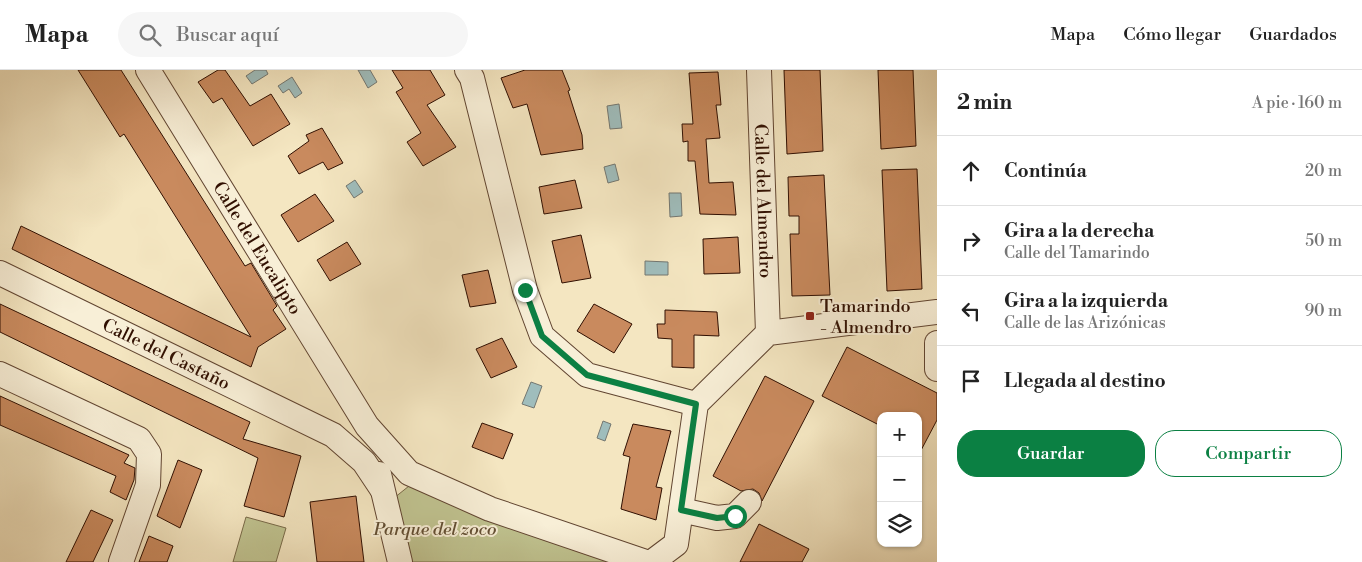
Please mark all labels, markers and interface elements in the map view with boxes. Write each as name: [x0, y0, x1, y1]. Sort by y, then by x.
search box: [118, 12, 468, 57]
text: Mapa: [25, 20, 88, 50]
icon: search: [136, 21, 164, 49]
text: Buscar aquí: [176, 23, 279, 47]
text: Mapa: [1051, 23, 1095, 46]
text: Cómo llegar: [1123, 23, 1221, 46]
text: Guardados: [1249, 23, 1337, 46]
text: 2 min: [957, 90, 1012, 116]
text: A pie · 160 m: [1252, 93, 1342, 113]
street label: Calle del Almendro: [749, 123, 778, 279]
icon: ahead: [957, 157, 985, 185]
text: Continúa: [1004, 159, 1087, 183]
text: 20 m: [1305, 161, 1342, 181]
street label: Calle del Eucalipto: [208, 177, 307, 319]
text: Gira a la derecha: [1004, 219, 1154, 243]
icon: right: [957, 227, 985, 255]
text: 50 m: [1305, 231, 1342, 251]
text: Calle del Tamarindo: [1004, 243, 1150, 263]
route end: [514, 279, 537, 302]
text: Gira a la izquierda: [1004, 289, 1168, 313]
place label: Tamarindo - Almendro: [820, 295, 912, 339]
icon: left: [957, 297, 985, 325]
text: 90 m: [1304, 301, 1342, 321]
marker: Tamarindo - Almendro: [804, 310, 816, 322]
street label: Calle del Castaño: [99, 313, 234, 395]
text: Calle de las Arizónicas: [1004, 313, 1166, 333]
icon: arrive: [957, 367, 985, 395]
text: Llegada al destino: [1004, 369, 1166, 393]
map controls: [877, 412, 922, 547]
button: +: [877, 412, 922, 457]
button: Guardar: [957, 430, 1145, 477]
button: Compartir: [1155, 430, 1342, 477]
button: −: [877, 457, 922, 502]
button: layers: [877, 502, 922, 547]
route start: [724, 505, 747, 528]
park label: Parque del zoco: [373, 518, 497, 541]

